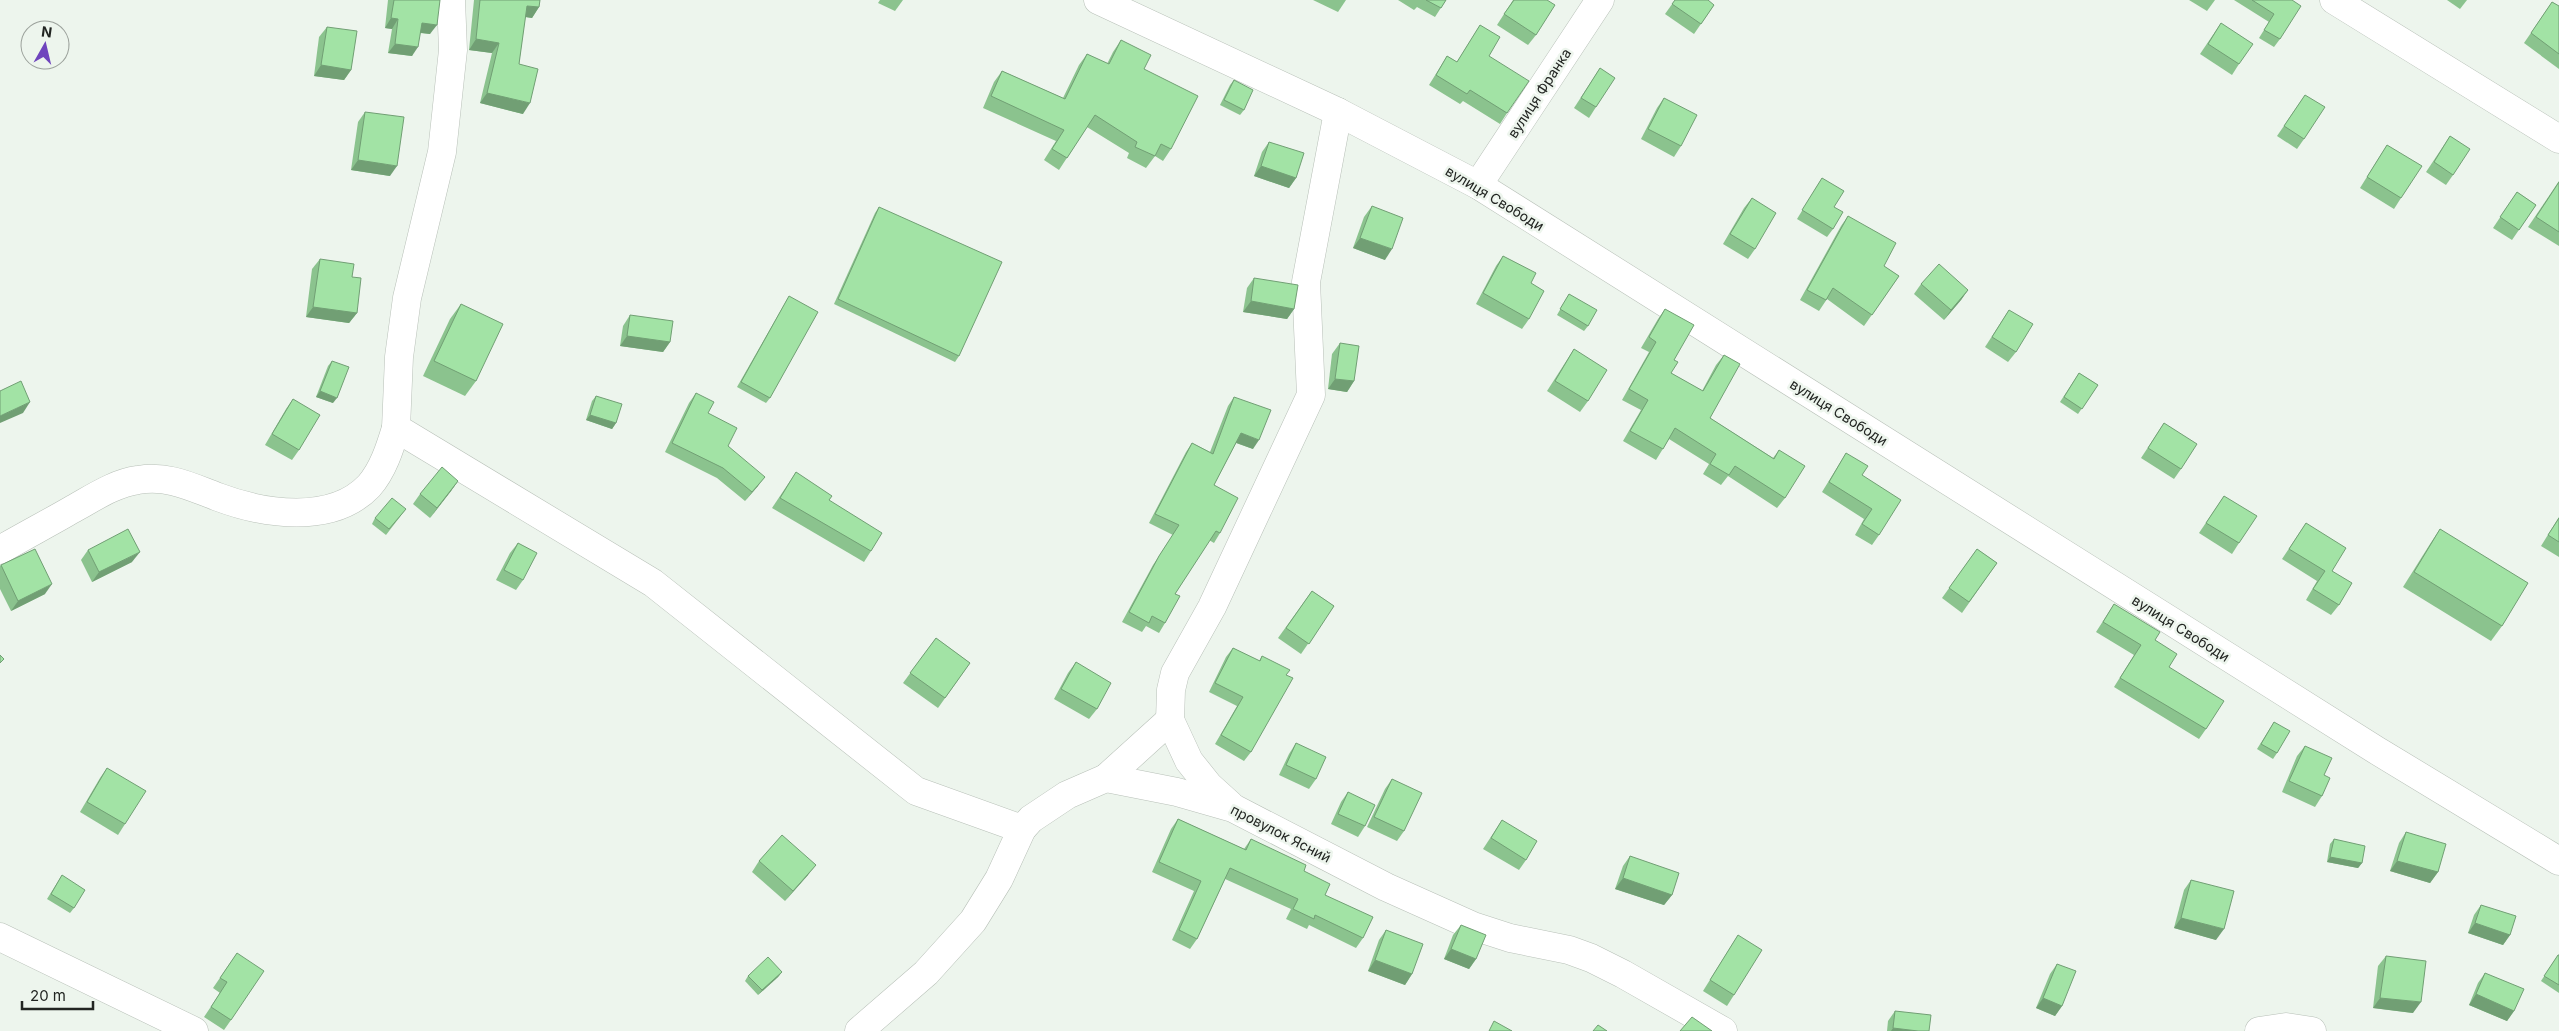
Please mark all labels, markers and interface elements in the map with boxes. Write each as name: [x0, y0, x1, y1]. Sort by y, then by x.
north arrow: [20, 20, 70, 70]
text: N: [40, 22, 53, 41]
street label: вулиця Франка: [1504, 45, 1574, 141]
street label: вулиця Свободи: [1443, 162, 1547, 234]
street label: вулиця Свободи: [1787, 375, 1891, 449]
street label: вулиця Свободи: [2129, 591, 2233, 665]
street label: провулок Ясний: [1228, 800, 1334, 866]
scale bar: [22, 978, 94, 1010]
text: 20 m: [30, 986, 66, 1005]

